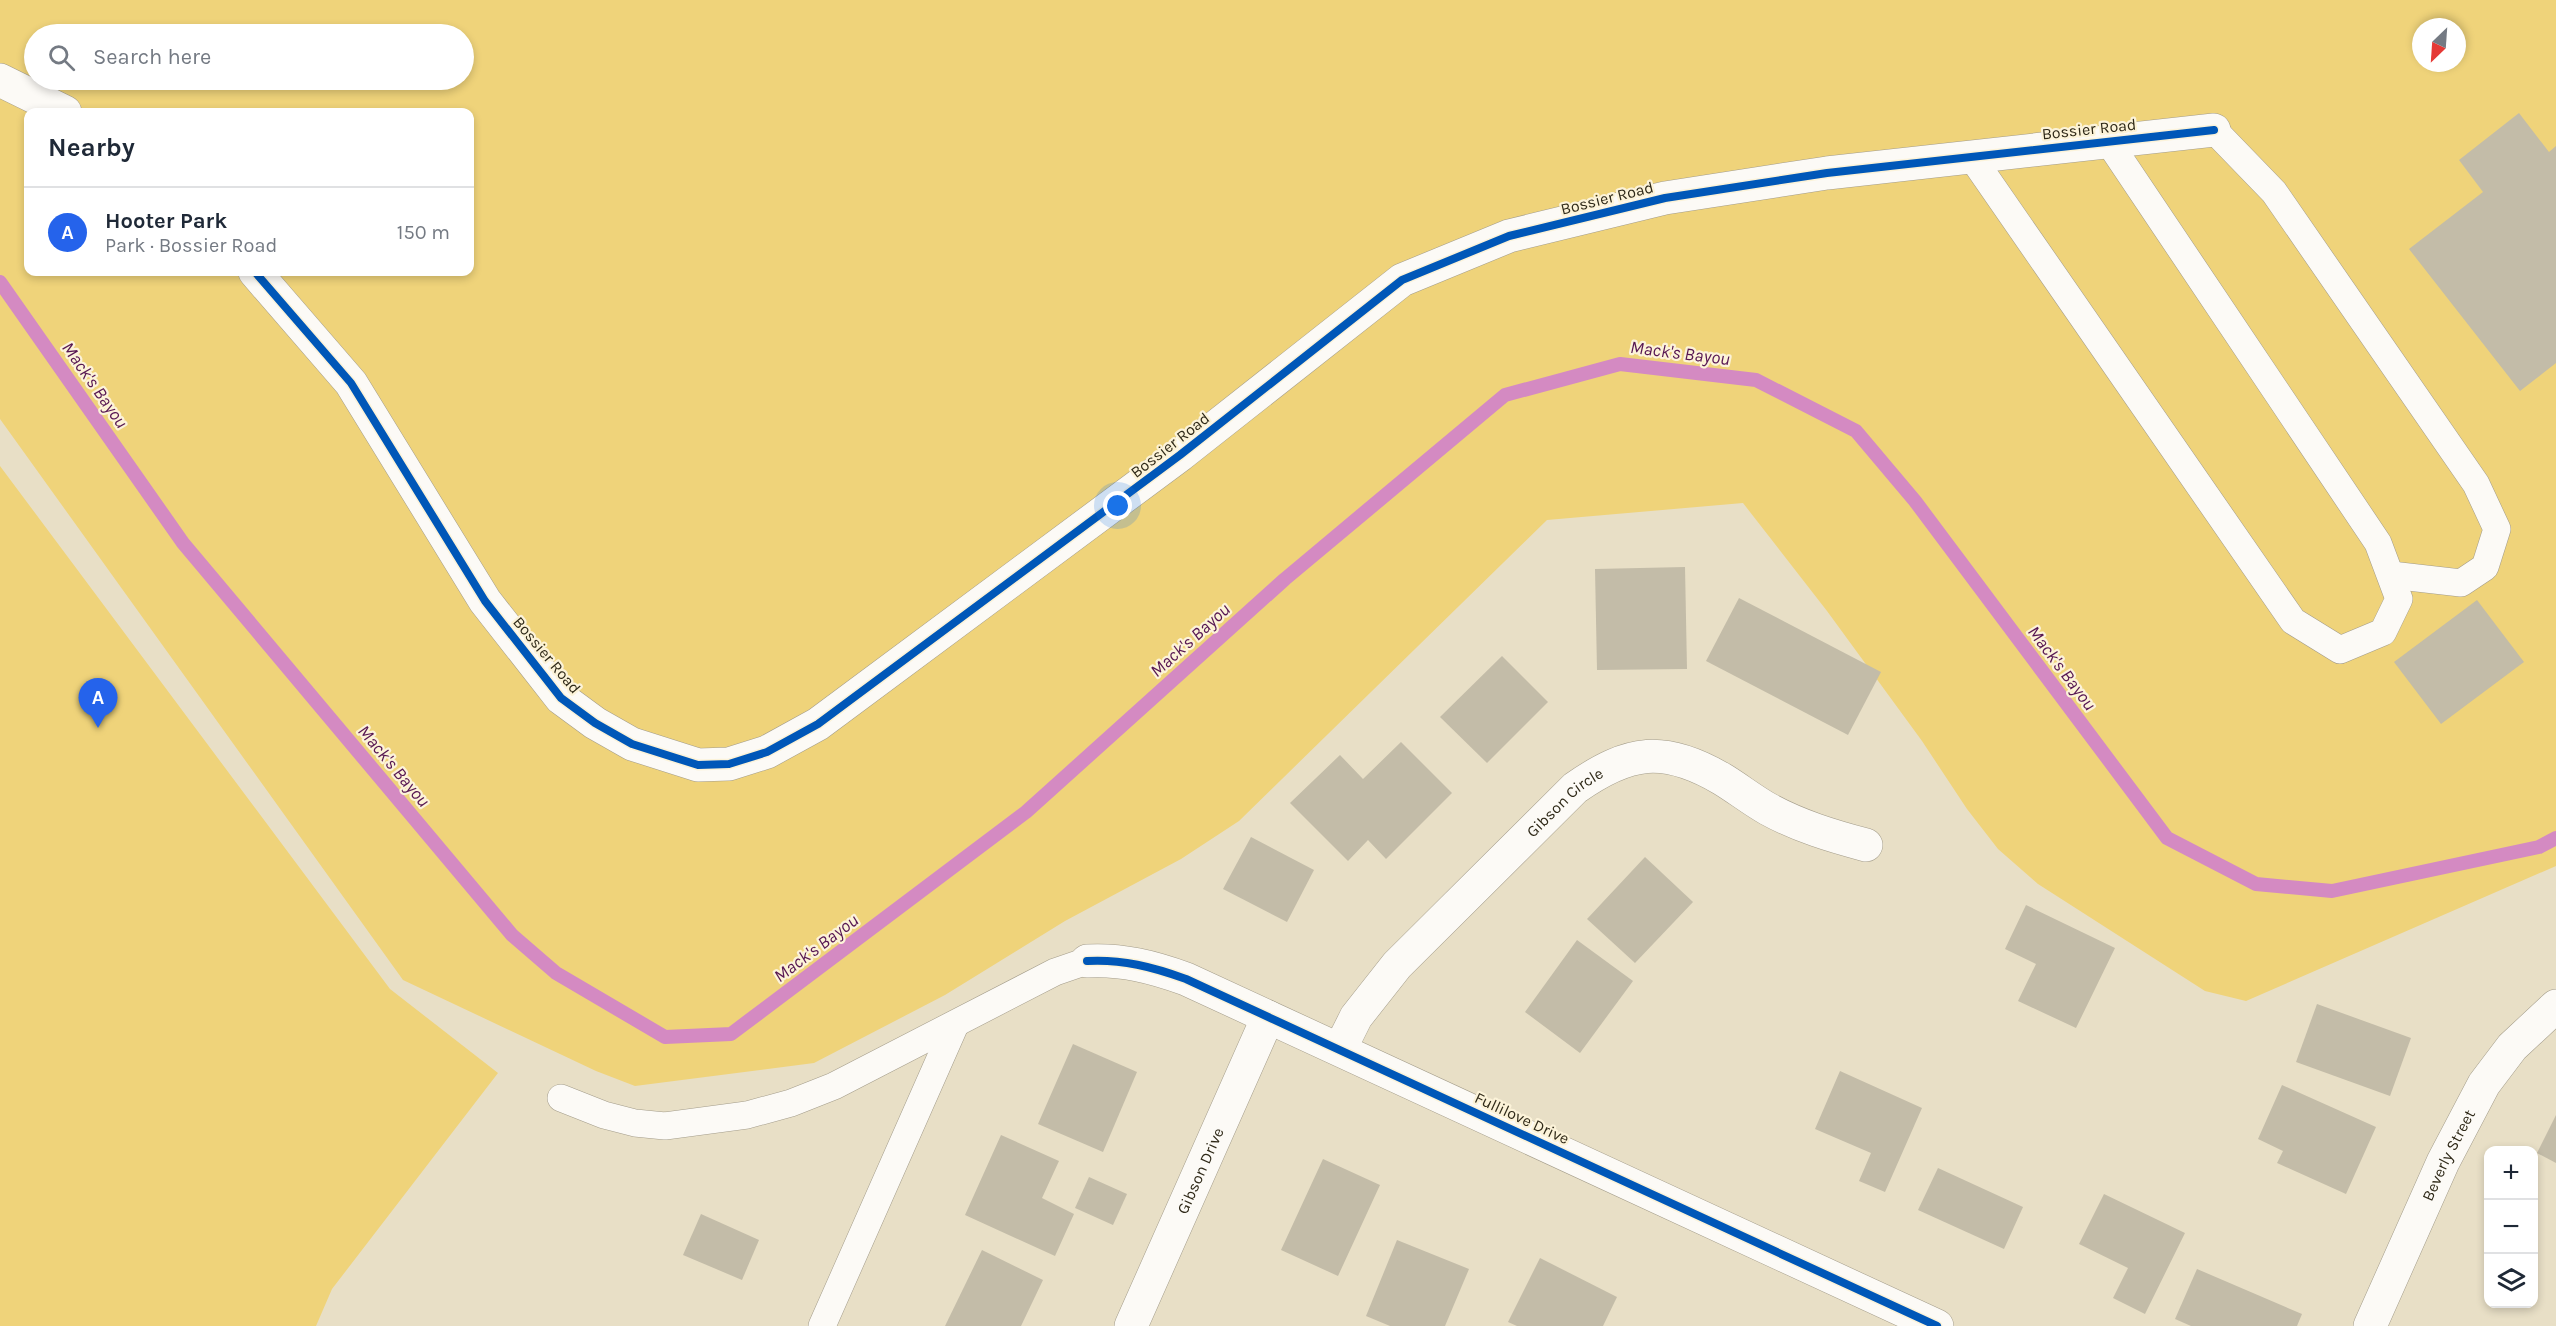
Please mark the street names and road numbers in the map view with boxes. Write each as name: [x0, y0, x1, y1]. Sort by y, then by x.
street label: Bossier Road: [2041, 115, 2137, 143]
street label: Bossier Road: [1559, 177, 1655, 219]
street label: Bossier Road: [1127, 408, 1213, 482]
street label: Bossier Road: [509, 613, 585, 697]
street label: Gibson Circle: [1522, 763, 1606, 841]
street label: Fullilove Drive: [1472, 1088, 1572, 1148]
street label: Beverly Street: [2417, 1106, 2479, 1204]
street label: Gibson Drive: [1172, 1124, 1227, 1217]

